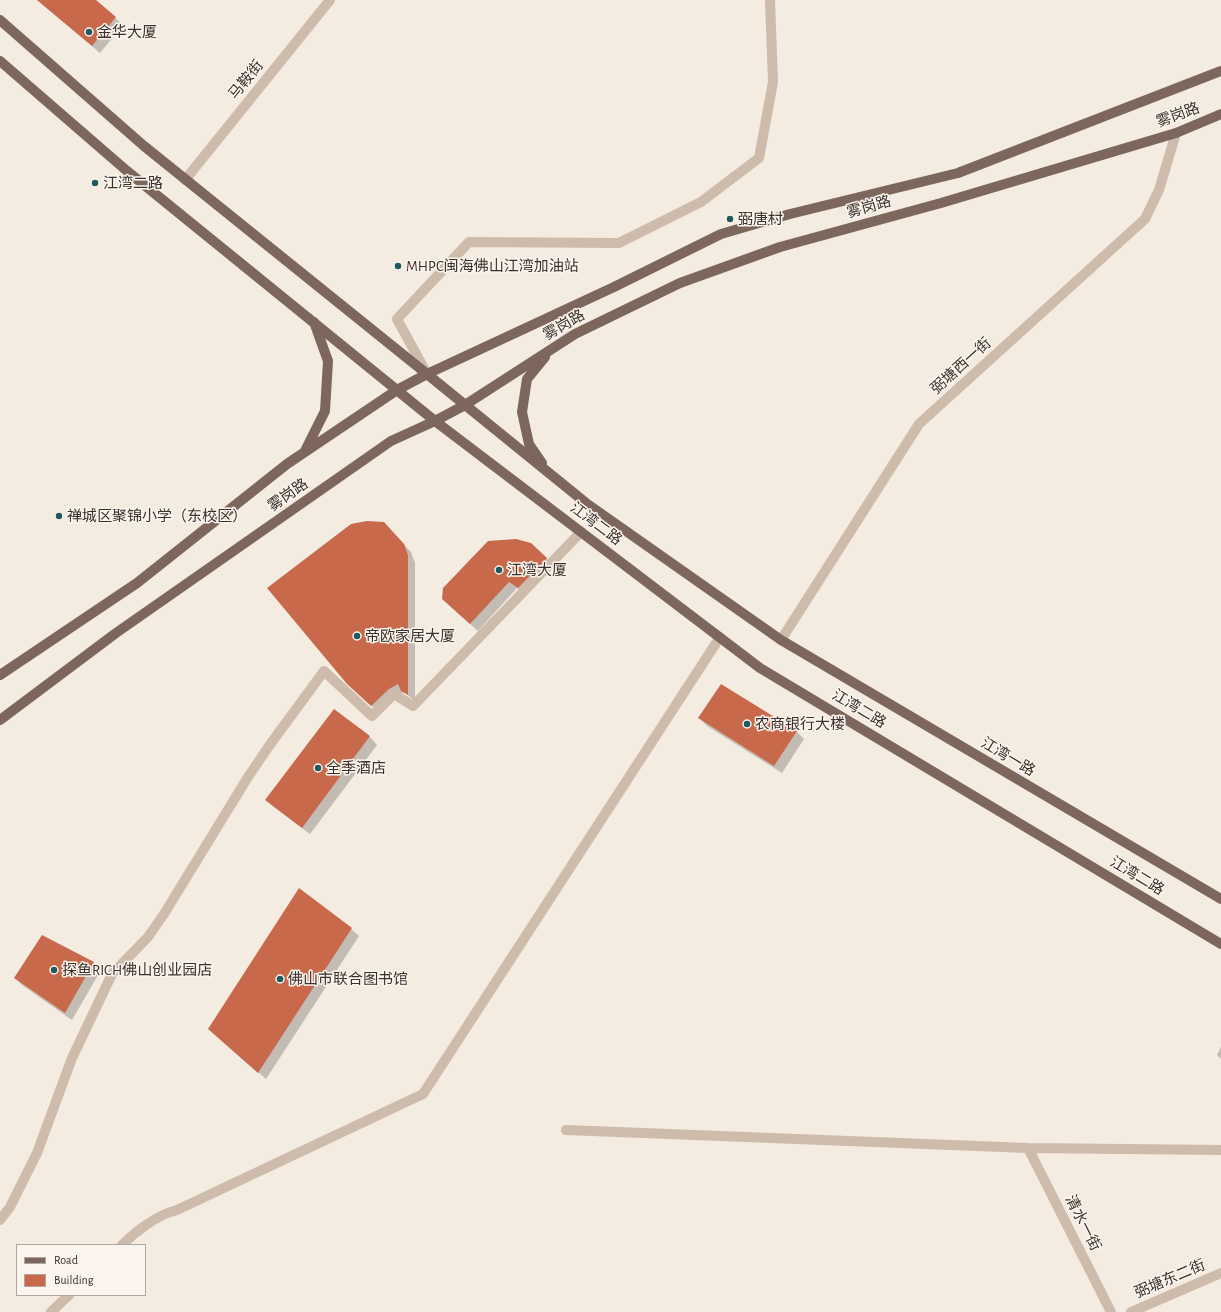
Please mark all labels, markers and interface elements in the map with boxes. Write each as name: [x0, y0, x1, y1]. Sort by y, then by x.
place label: 金华大厦: [97, 23, 157, 41]
marker: 金华大厦: [84, 27, 94, 37]
street label: 马鞍街: [225, 57, 267, 103]
street label: 雾岗路: [1154, 99, 1202, 131]
place label: 江湾二路: [103, 174, 163, 192]
marker: 江湾二路: [90, 178, 100, 188]
street label: 雾岗路: [845, 192, 893, 222]
place label: 弼唐村: [738, 210, 783, 228]
marker: 弼唐村: [725, 214, 735, 224]
place label: MHPC闽海佛山江湾加油站: [406, 257, 579, 275]
marker: MHPC闽海佛山江湾加油站: [393, 261, 403, 271]
street label: 雾岗路: [540, 306, 588, 344]
street label: 弼塘西一街: [927, 334, 995, 398]
street label: 雾岗路: [264, 475, 312, 515]
street label: 江湾二路: [567, 499, 625, 549]
place label: 禅城区聚锦小学（东校区）: [67, 507, 247, 525]
marker: 禅城区聚锦小学（东校区）: [54, 511, 64, 521]
place label: 江湾大厦: [507, 561, 567, 579]
marker: 江湾大厦: [494, 565, 504, 575]
place label: 帝欧家居大厦: [365, 627, 455, 645]
marker: 帝欧家居大厦: [352, 631, 362, 641]
street label: 江湾二路: [829, 686, 889, 732]
place label: 农商银行大楼: [755, 715, 845, 733]
marker: 农商银行大楼: [742, 719, 752, 729]
street label: 江湾一路: [978, 734, 1038, 780]
place label: 全季酒店: [326, 759, 386, 777]
marker: 全季酒店: [313, 763, 323, 773]
street label: 江湾二路: [1107, 853, 1167, 899]
place label: 探鱼RICH佛山创业园店: [62, 961, 212, 979]
marker: 探鱼RICH佛山创业园店: [49, 965, 59, 975]
place label: 佛山市联合图书馆: [288, 970, 408, 988]
marker: 佛山市联合图书馆: [275, 974, 285, 984]
street label: 清水一街: [1061, 1192, 1105, 1254]
legend: [16, 1244, 146, 1296]
text: Road: [54, 1254, 78, 1266]
street label: 弼塘东二街: [1132, 1256, 1208, 1302]
text: Building: [54, 1274, 94, 1286]

